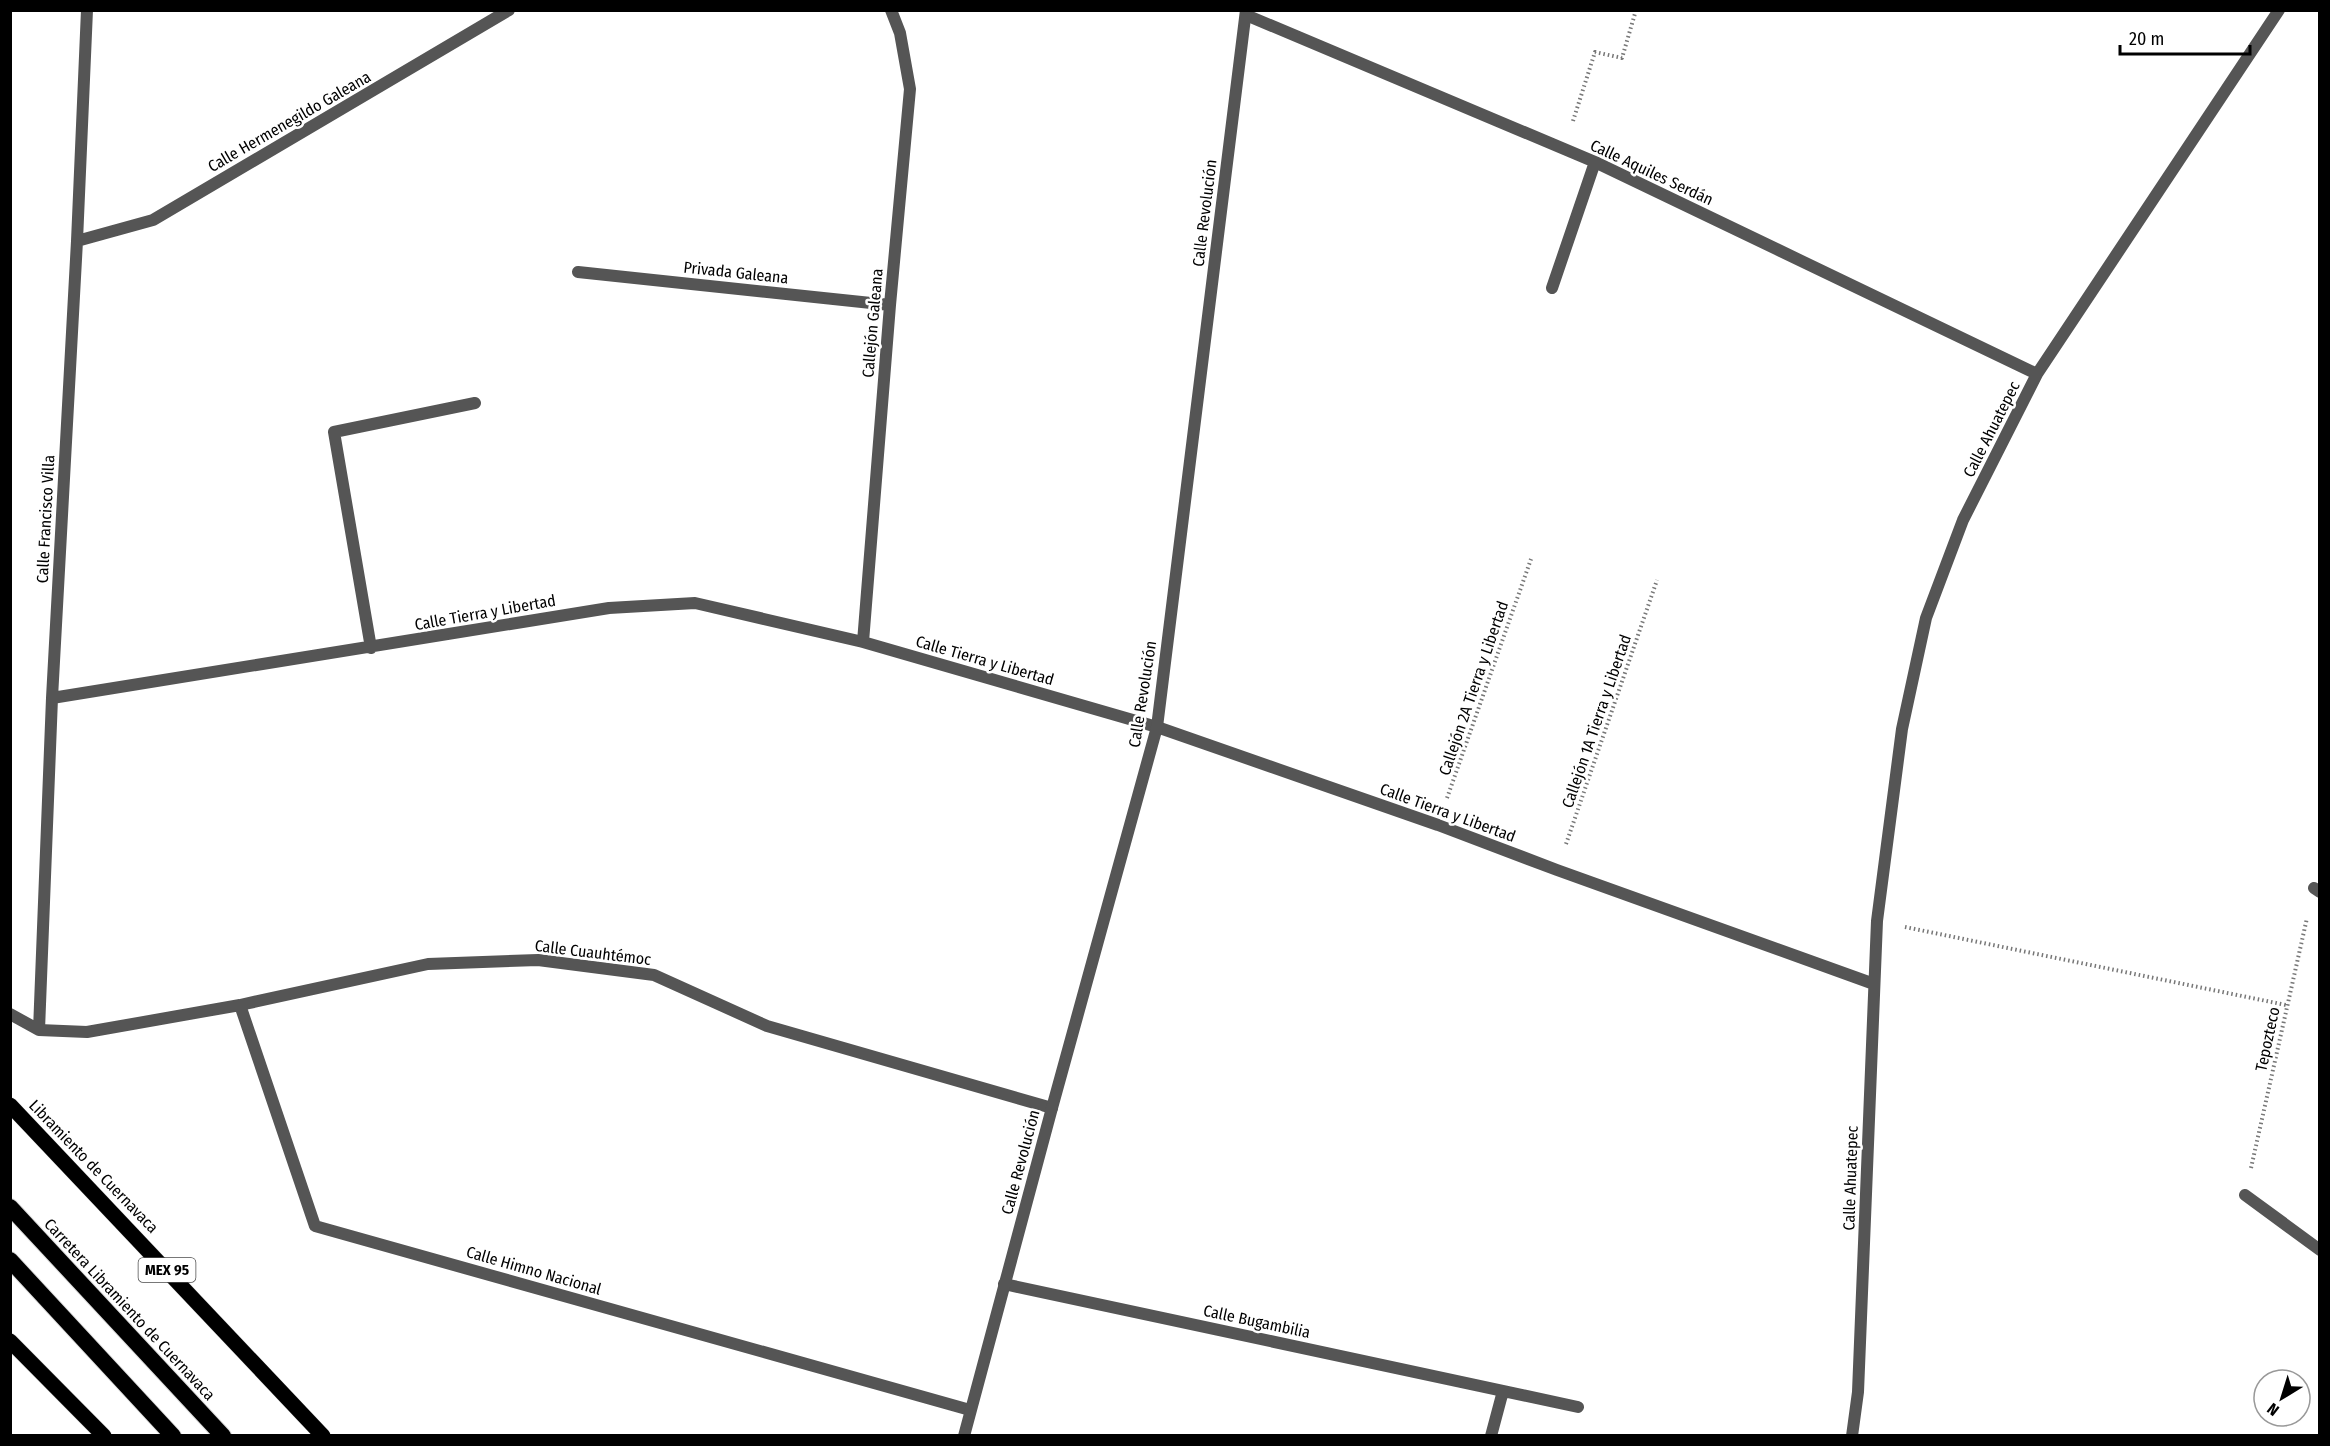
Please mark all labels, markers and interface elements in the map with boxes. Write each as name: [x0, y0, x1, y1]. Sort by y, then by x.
scale bar: [2120, 18, 2250, 56]
text: 20 m: [2129, 28, 2164, 50]
street label: Calle Hermenegildo Galeana: [205, 67, 374, 176]
street label: Calle Aquiles Serdán: [1587, 136, 1716, 209]
street label: Calle Revolución: [1188, 158, 1220, 268]
street label: Privada Galeana: [683, 258, 790, 287]
street label: Callejón Galeana: [858, 268, 887, 378]
street label: Calle Ahuatepec: [1959, 378, 2024, 480]
street label: Calle Francisco Villa: [33, 454, 58, 584]
street label: Calle Tierra y Libertad: [413, 591, 557, 634]
street label: Callejón 2A Tierra y Libertad: [1435, 599, 1512, 778]
street label: Calle Tierra y Libertad: [914, 632, 1056, 689]
street label: Callejón 1A Tierra y Libertad: [1558, 632, 1635, 810]
street label: Calle Revolución: [1125, 639, 1160, 749]
street label: Calle Tierra y Libertad: [1377, 779, 1518, 846]
street label: Calle Cuauhtémoc: [534, 936, 652, 969]
street label: Tepozteco: [2251, 1005, 2284, 1073]
street label: Libramiento de Cuernavaca: [25, 1096, 162, 1237]
street label: Calle Revolución: [997, 1108, 1044, 1217]
street label: Calle Ahuatepec: [1839, 1125, 1862, 1231]
street label: Carretera Libramiento de Cuernavaca: [40, 1214, 219, 1404]
street label: Calle Himno Nacional: [464, 1242, 604, 1299]
road number: MEX 95: [138, 1258, 195, 1282]
street label: Calle Bugambilia: [1202, 1301, 1312, 1342]
north arrow: [2252, 1368, 2312, 1428]
text: N: [2263, 1399, 2283, 1420]

